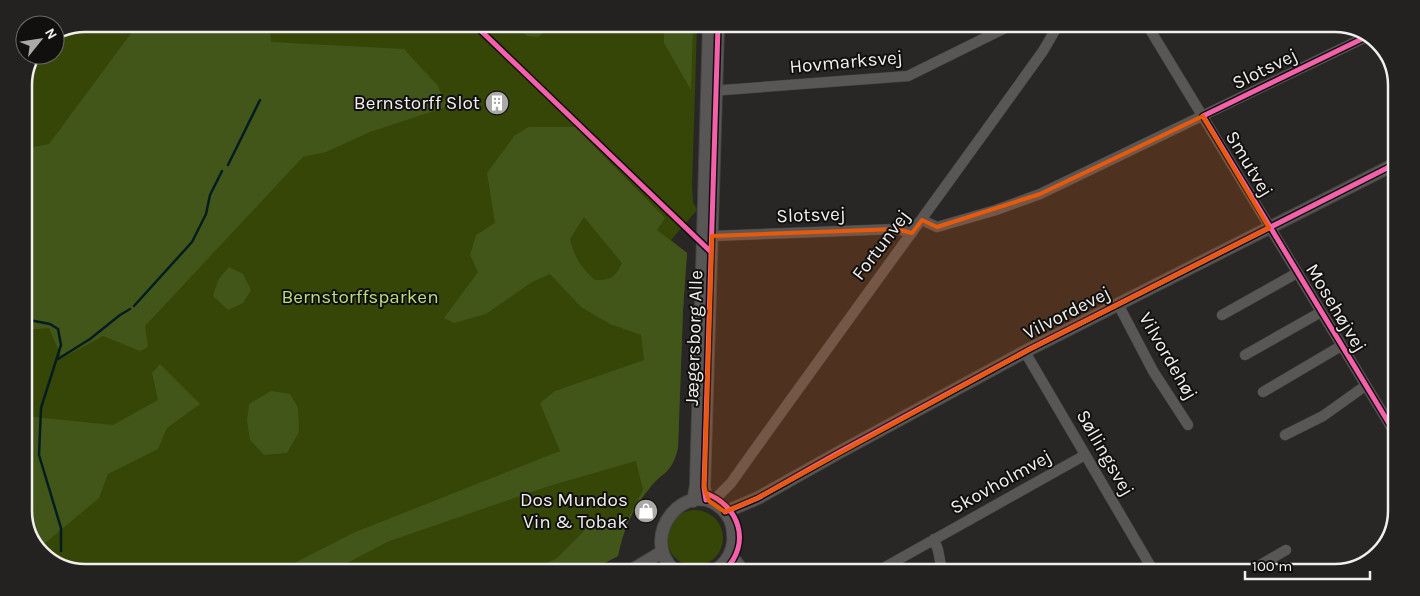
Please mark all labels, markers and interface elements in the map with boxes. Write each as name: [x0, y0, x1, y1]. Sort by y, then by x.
north arrow: [15, 15, 65, 65]
text: N: [41, 25, 61, 42]
street label: Slotsvej: [1229, 44, 1301, 94]
street label: Hovmarksvej: [788, 46, 904, 78]
building icon: Bernstorff Slot: [484, 90, 510, 116]
place label: Bernstorff Slot: [354, 92, 480, 114]
street label: Smutvej: [1221, 127, 1277, 201]
street label: Slotsvej: [776, 203, 846, 227]
street label: Fortunvej: [848, 206, 914, 284]
street label: Mosehøjvej: [1301, 260, 1371, 356]
street label: Jægersborg Alle: [681, 270, 707, 406]
street label: Vilvordevej: [1020, 282, 1114, 344]
park label: Bernstorffsparken: [281, 286, 439, 308]
street label: Vilvordehøj: [1134, 308, 1202, 404]
street label: Søllingsvej: [1072, 406, 1138, 500]
street label: Skovholmvej: [947, 445, 1055, 519]
place label: Dos Mundos Vin & Tobak: [520, 489, 628, 533]
shop icon: Dos Mundos Vin & Tobak: [633, 498, 659, 524]
scale bar: [1245, 548, 1370, 580]
text: 100 m: [1252, 557, 1292, 575]

